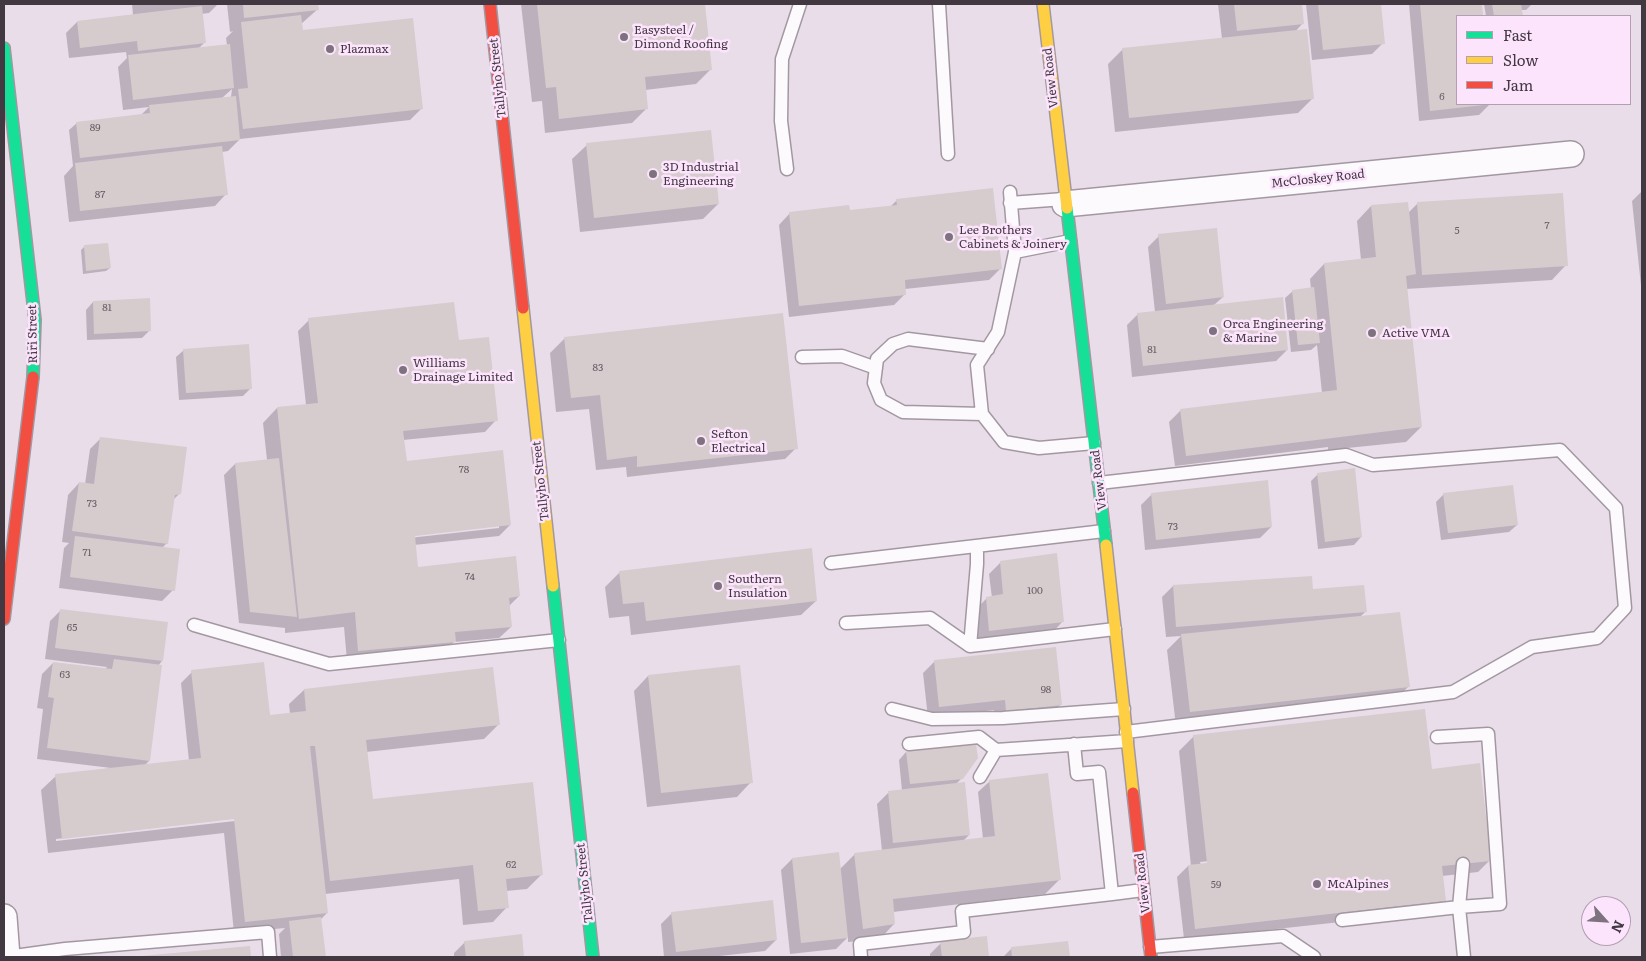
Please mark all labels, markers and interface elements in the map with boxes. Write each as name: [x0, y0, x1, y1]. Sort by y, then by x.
legend: [1456, 15, 1631, 105]
place label: Easysteel / Dimond Roofing: [634, 23, 728, 51]
text: Fast: [1503, 23, 1532, 46]
marker: Easysteel / Dimond Roofing: [618, 31, 630, 43]
street label: Tallyho Street: [487, 37, 509, 119]
place label: Plazmax: [340, 42, 388, 56]
marker: Plazmax: [324, 43, 336, 55]
street label: View Road: [1041, 47, 1061, 109]
text: Slow: [1503, 48, 1538, 71]
text: Jam: [1503, 73, 1533, 96]
house number: 6: [1439, 91, 1445, 103]
house number: 89: [90, 122, 100, 134]
place label: 3D Industrial Engineering: [663, 160, 739, 188]
street label: McCloskey Road: [1271, 167, 1365, 191]
marker: 3D Industrial Engineering: [647, 168, 659, 180]
house number: 87: [95, 189, 105, 201]
house number: 7: [1544, 220, 1550, 232]
place label: Lee Brothers Cabinets & Joinery: [959, 223, 1067, 251]
house number: 5: [1454, 225, 1460, 237]
marker: Lee Brothers Cabinets & Joinery: [943, 231, 955, 243]
house number: 81: [102, 302, 112, 314]
street label: Riri Street: [25, 304, 41, 364]
place label: Orca Engineering & Marine: [1223, 317, 1323, 345]
marker: Orca Engineering & Marine: [1207, 325, 1219, 337]
place label: Active VMA: [1382, 326, 1450, 340]
marker: Active VMA: [1366, 327, 1378, 339]
house number: 81: [1147, 344, 1157, 356]
place label: Williams Drainage Limited: [413, 356, 513, 384]
house number: 83: [593, 362, 603, 374]
marker: Williams Drainage Limited: [397, 364, 409, 376]
place label: Sefton Electrical: [711, 427, 765, 455]
marker: Sefton Electrical: [695, 435, 707, 447]
street label: Tallyho Street: [530, 440, 552, 522]
street label: View Road: [1088, 449, 1110, 511]
house number: 78: [459, 464, 469, 476]
house number: 73: [87, 498, 97, 510]
house number: 73: [1168, 521, 1178, 533]
house number: 71: [82, 547, 92, 559]
house number: 74: [465, 571, 475, 583]
place label: Southern Insulation: [728, 572, 788, 600]
marker: Southern Insulation: [712, 580, 724, 592]
house number: 100: [1027, 585, 1043, 597]
house number: 65: [67, 622, 77, 634]
house number: 63: [60, 669, 70, 681]
house number: 98: [1041, 684, 1051, 696]
street label: Tallyho Street: [574, 842, 596, 924]
street label: View Road: [1133, 852, 1153, 914]
house number: 62: [506, 859, 516, 871]
place label: McAlpines: [1327, 877, 1388, 891]
marker: McAlpines: [1311, 878, 1323, 890]
house number: 59: [1211, 879, 1221, 891]
north arrow: [1581, 896, 1631, 946]
text: N: [1607, 917, 1630, 937]

